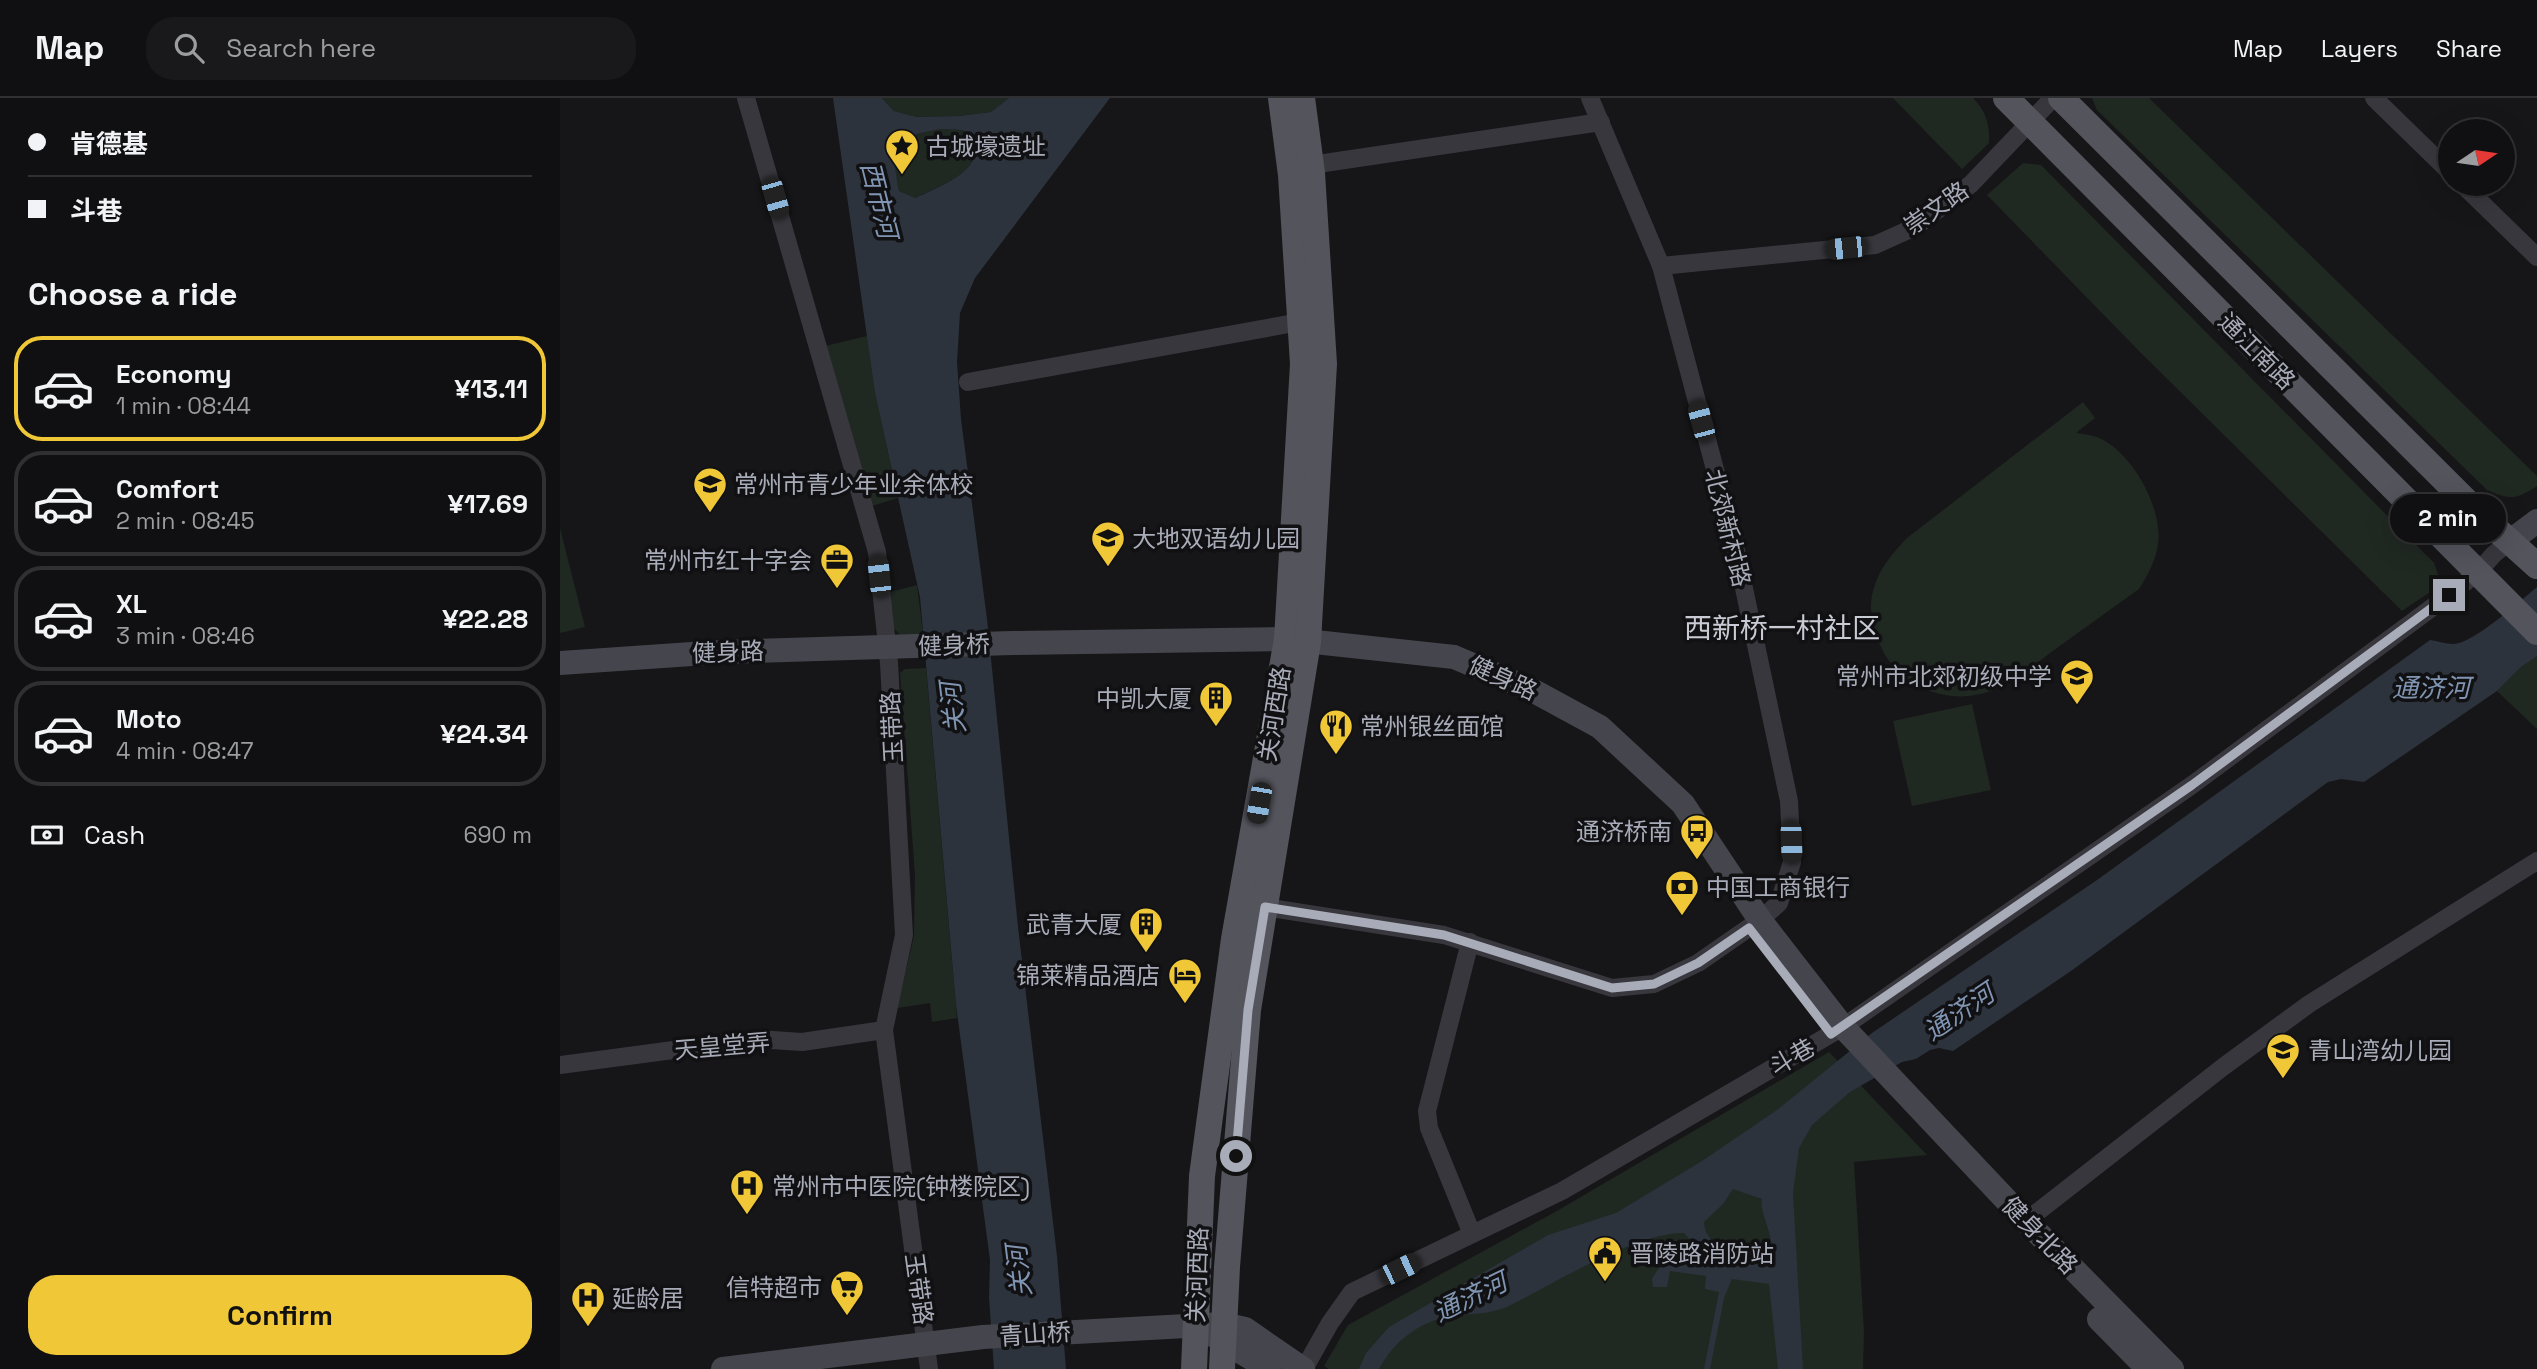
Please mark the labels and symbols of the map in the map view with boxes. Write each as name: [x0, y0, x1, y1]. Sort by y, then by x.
north arrow: [2438, 119, 2515, 196]
place icon: 古城壕遗址: [883, 127, 921, 176]
place label: 古城壕遗址: [926, 131, 1046, 162]
water label: 西市河: [853, 158, 906, 247]
car: [760, 175, 791, 221]
street label: 崇文路: [1898, 175, 1974, 241]
car: [1825, 235, 1868, 261]
street label: 通江南路: [2212, 306, 2302, 396]
car: [1686, 398, 1717, 444]
school or university icon: 常州市青少年业余体校: [691, 465, 729, 514]
street label: 北郊新村路: [1698, 466, 1758, 590]
place label: 常州市青少年业余体校: [734, 469, 974, 500]
callout: 2 min: [2391, 494, 2507, 542]
school or university icon: 大地双语幼儿园: [1089, 519, 1127, 568]
place label: 大地双语幼儿园: [1132, 523, 1300, 554]
office icon: 常州市红十字会: [818, 541, 856, 590]
place label: 常州市红十字会: [644, 545, 812, 576]
car: [867, 554, 892, 598]
route end: [2433, 579, 2465, 611]
district label: 西新桥一村社区: [1684, 610, 1880, 646]
street label: 健身桥: [917, 628, 991, 662]
street label: 健身路: [691, 635, 765, 669]
street label: 健身路: [1464, 649, 1542, 707]
school or university icon: 常州市北郊初级中学: [2058, 657, 2096, 706]
place label: 常州市北郊初级中学: [1836, 661, 2052, 692]
street label: 关河西路: [1251, 664, 1297, 764]
water label: 通济河: [2392, 671, 2475, 705]
water label: 关河: [932, 675, 973, 736]
building icon: 中凯大厦: [1197, 679, 1235, 728]
place label: 中凯大厦: [1096, 683, 1192, 714]
street label: 玉带路: [875, 690, 909, 764]
restaurant icon: 常州银丝面馆: [1317, 707, 1355, 756]
place label: 常州银丝面馆: [1360, 711, 1504, 742]
car: [1246, 780, 1273, 826]
bus stop icon: 通济桥南: [1678, 812, 1716, 861]
place label: 通济桥南: [1576, 816, 1672, 847]
car: [1780, 821, 1803, 863]
bank icon: 中国工商银行: [1663, 868, 1701, 917]
place label: 中国工商银行: [1706, 872, 1850, 903]
building icon: 武青大厦: [1127, 905, 1165, 954]
place label: 武青大厦: [1026, 909, 1122, 940]
hotel icon: 锦莱精品酒店: [1166, 956, 1204, 1005]
place label: 锦莱精品酒店: [1016, 960, 1160, 991]
water label: 通济河: [1917, 973, 2005, 1048]
street label: 天皇堂弄: [673, 1026, 771, 1066]
school or university icon: 青山湾幼儿园: [2264, 1031, 2302, 1080]
street label: 斗巷: [1763, 1032, 1821, 1082]
place label: 青山湾幼儿园: [2308, 1035, 2452, 1066]
route start: [1220, 1140, 1252, 1172]
hospital icon: 常州市中医院(钟楼院区): [728, 1167, 766, 1216]
place label: 常州市中医院(钟楼院区): [772, 1171, 1030, 1202]
street label: 健身北路: [1996, 1190, 2084, 1280]
street label: 关河西路: [1180, 1226, 1214, 1324]
public building icon: 晋陵路消防站: [1586, 1234, 1624, 1283]
water label: 关河: [998, 1238, 1039, 1299]
place label: 晋陵路消防站: [1630, 1238, 1774, 1269]
car: [1377, 1250, 1424, 1288]
street label: 玉带路: [899, 1251, 939, 1327]
water label: 通济河: [1427, 1262, 1517, 1329]
supermarket icon: 信特超市: [828, 1268, 866, 1317]
place label: 信特超市: [726, 1272, 822, 1303]
hospital icon: 延龄居: [569, 1279, 607, 1328]
place label: 延龄居: [612, 1283, 684, 1314]
street label: 青山桥: [998, 1316, 1072, 1352]

